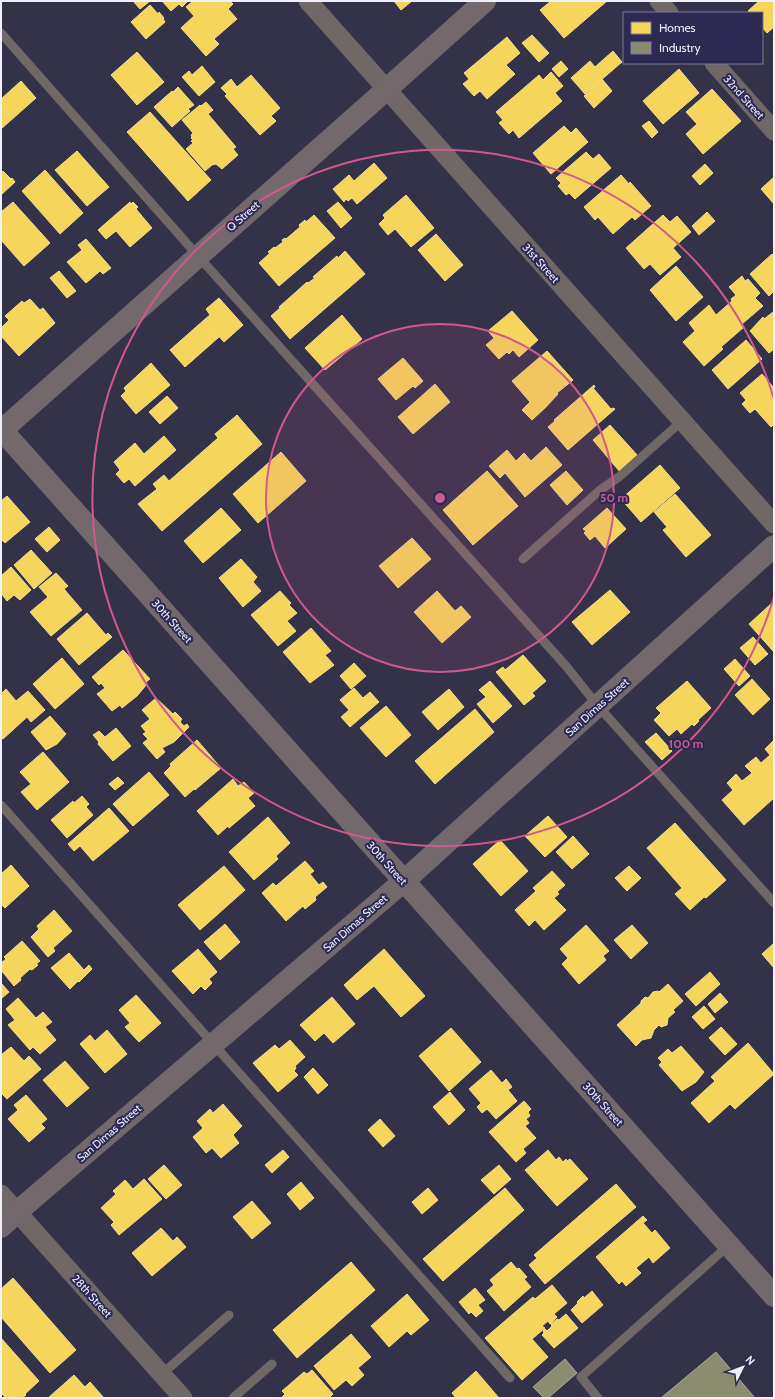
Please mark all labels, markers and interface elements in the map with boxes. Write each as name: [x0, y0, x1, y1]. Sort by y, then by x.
legend: [623, 12, 763, 64]
text: Homes: [659, 20, 696, 35]
text: Industry: [659, 40, 700, 55]
street label: 32nd Street: [720, 72, 768, 122]
street label: Q Street: [224, 198, 263, 234]
street label: 31st Street: [520, 240, 563, 286]
text: 50 m: [600, 490, 628, 505]
centre of rings: [433, 491, 447, 505]
street label: 30th Street: [149, 596, 195, 646]
street label: San Dimas Street: [562, 675, 632, 739]
text: 100 m: [669, 736, 703, 751]
street label: 30th Street: [364, 838, 410, 888]
street label: San Dimas Street: [320, 891, 390, 955]
street label: 30th Street: [580, 1079, 626, 1129]
street label: San Dimas Street: [74, 1101, 144, 1165]
street label: 28th Street: [69, 1272, 115, 1321]
north arrow: [723, 1347, 763, 1387]
text: N: [743, 1353, 758, 1368]

